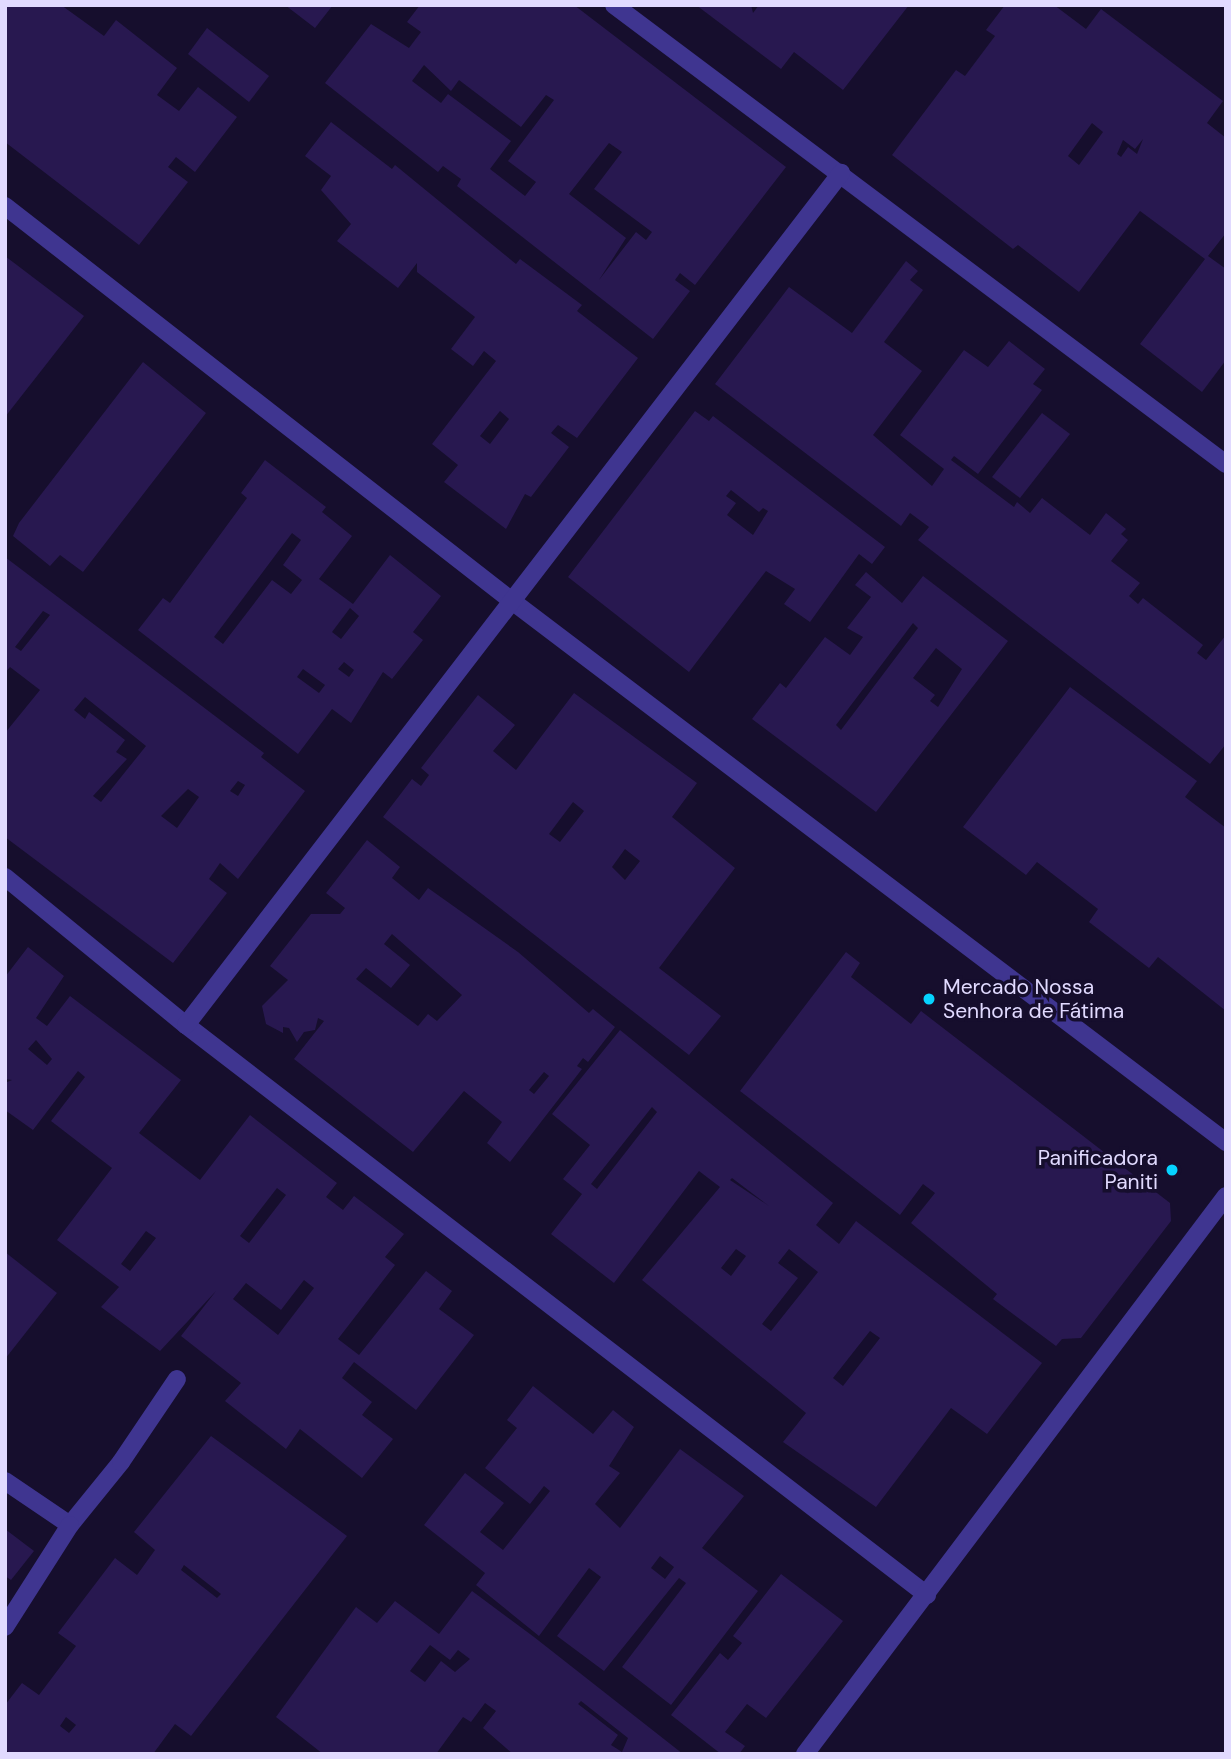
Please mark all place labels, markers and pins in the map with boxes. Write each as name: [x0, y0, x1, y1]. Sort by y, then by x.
place label: Mercado Nossa Senhora de Fátima: [943, 974, 1124, 1024]
marker: Mercado Nossa Senhora de Fátima: [921, 991, 937, 1007]
place label: Panificadora Paniti: [1038, 1145, 1158, 1195]
marker: Panificadora Paniti: [1164, 1162, 1180, 1178]

